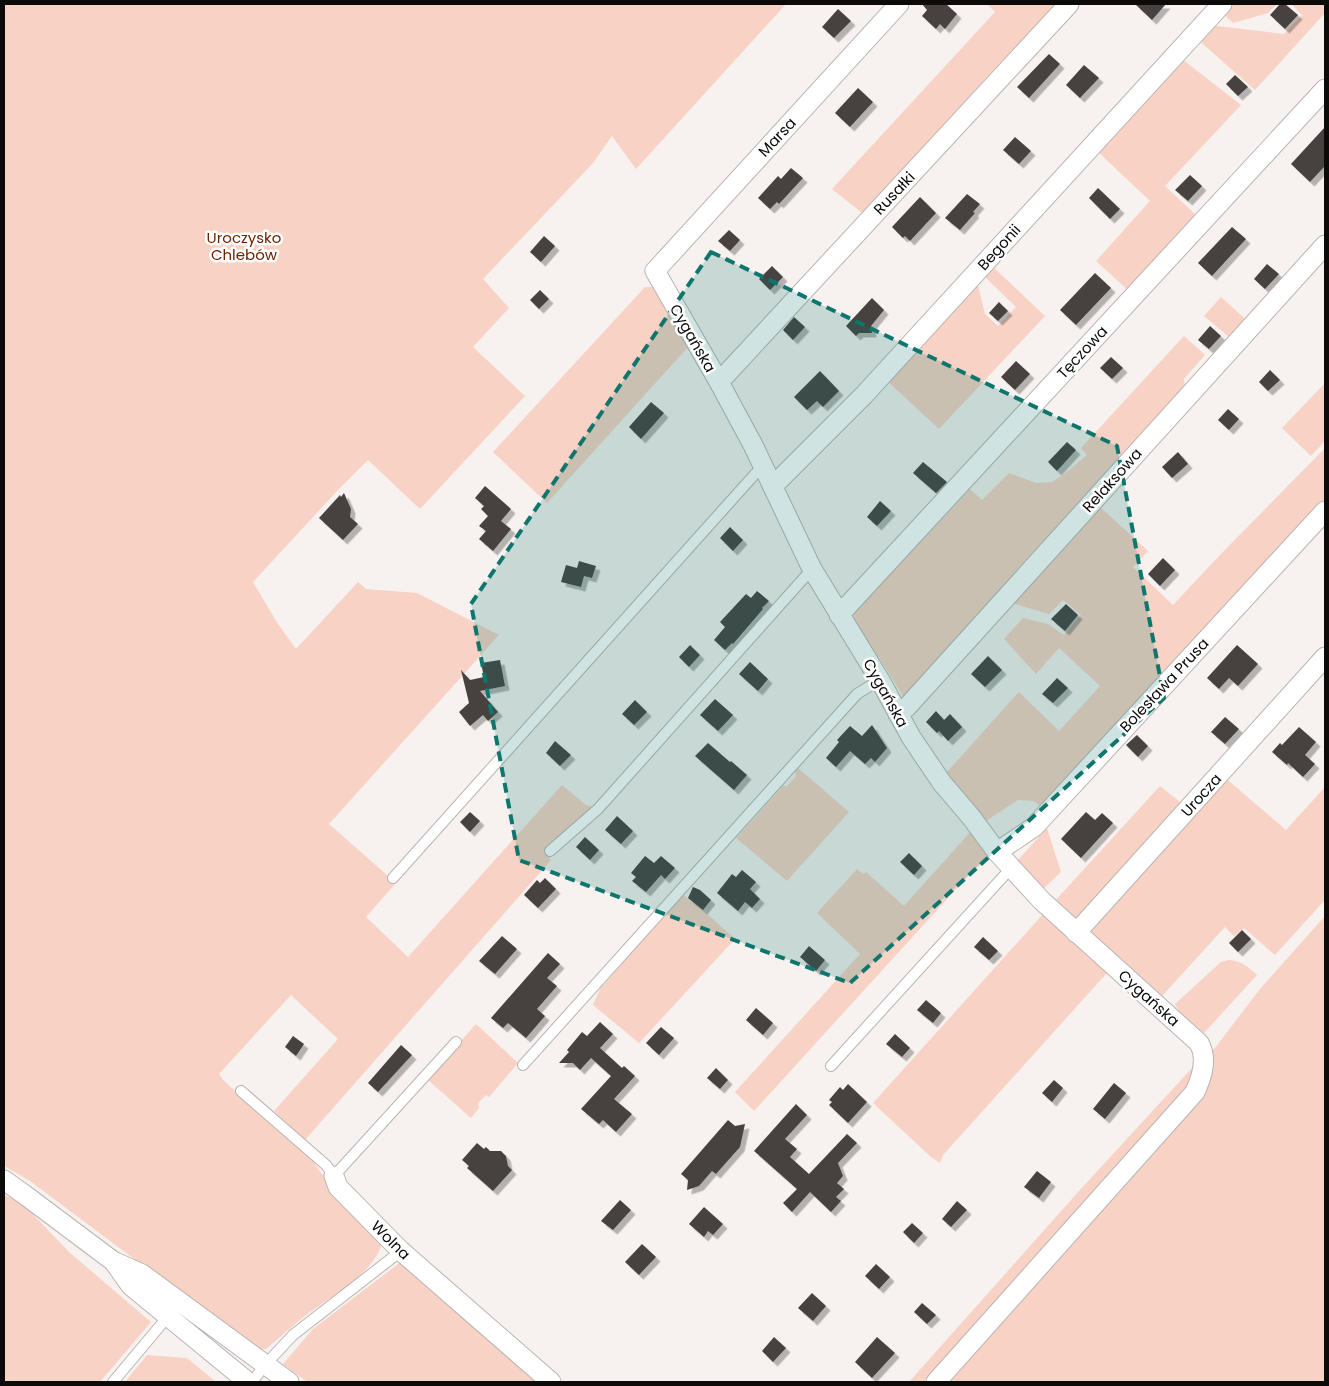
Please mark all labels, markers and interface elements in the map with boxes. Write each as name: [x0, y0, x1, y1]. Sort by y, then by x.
street label: Marsa: [753, 113, 801, 161]
street label: Rusałki: [869, 167, 919, 219]
street label: Begonii: [973, 219, 1025, 275]
park label: Uroczysko Chlebów: [207, 227, 281, 265]
street label: Cygańska: [665, 300, 721, 376]
street label: Tęczowa: [1052, 321, 1112, 383]
street label: Relaksowa: [1077, 443, 1147, 517]
street label: Bolesława Prusa: [1115, 633, 1213, 737]
street label: Cygańska: [858, 655, 914, 731]
street label: Urocza: [1176, 769, 1226, 821]
street label: Cygańska: [1114, 965, 1184, 1031]
street label: Wolna: [367, 1216, 415, 1264]

